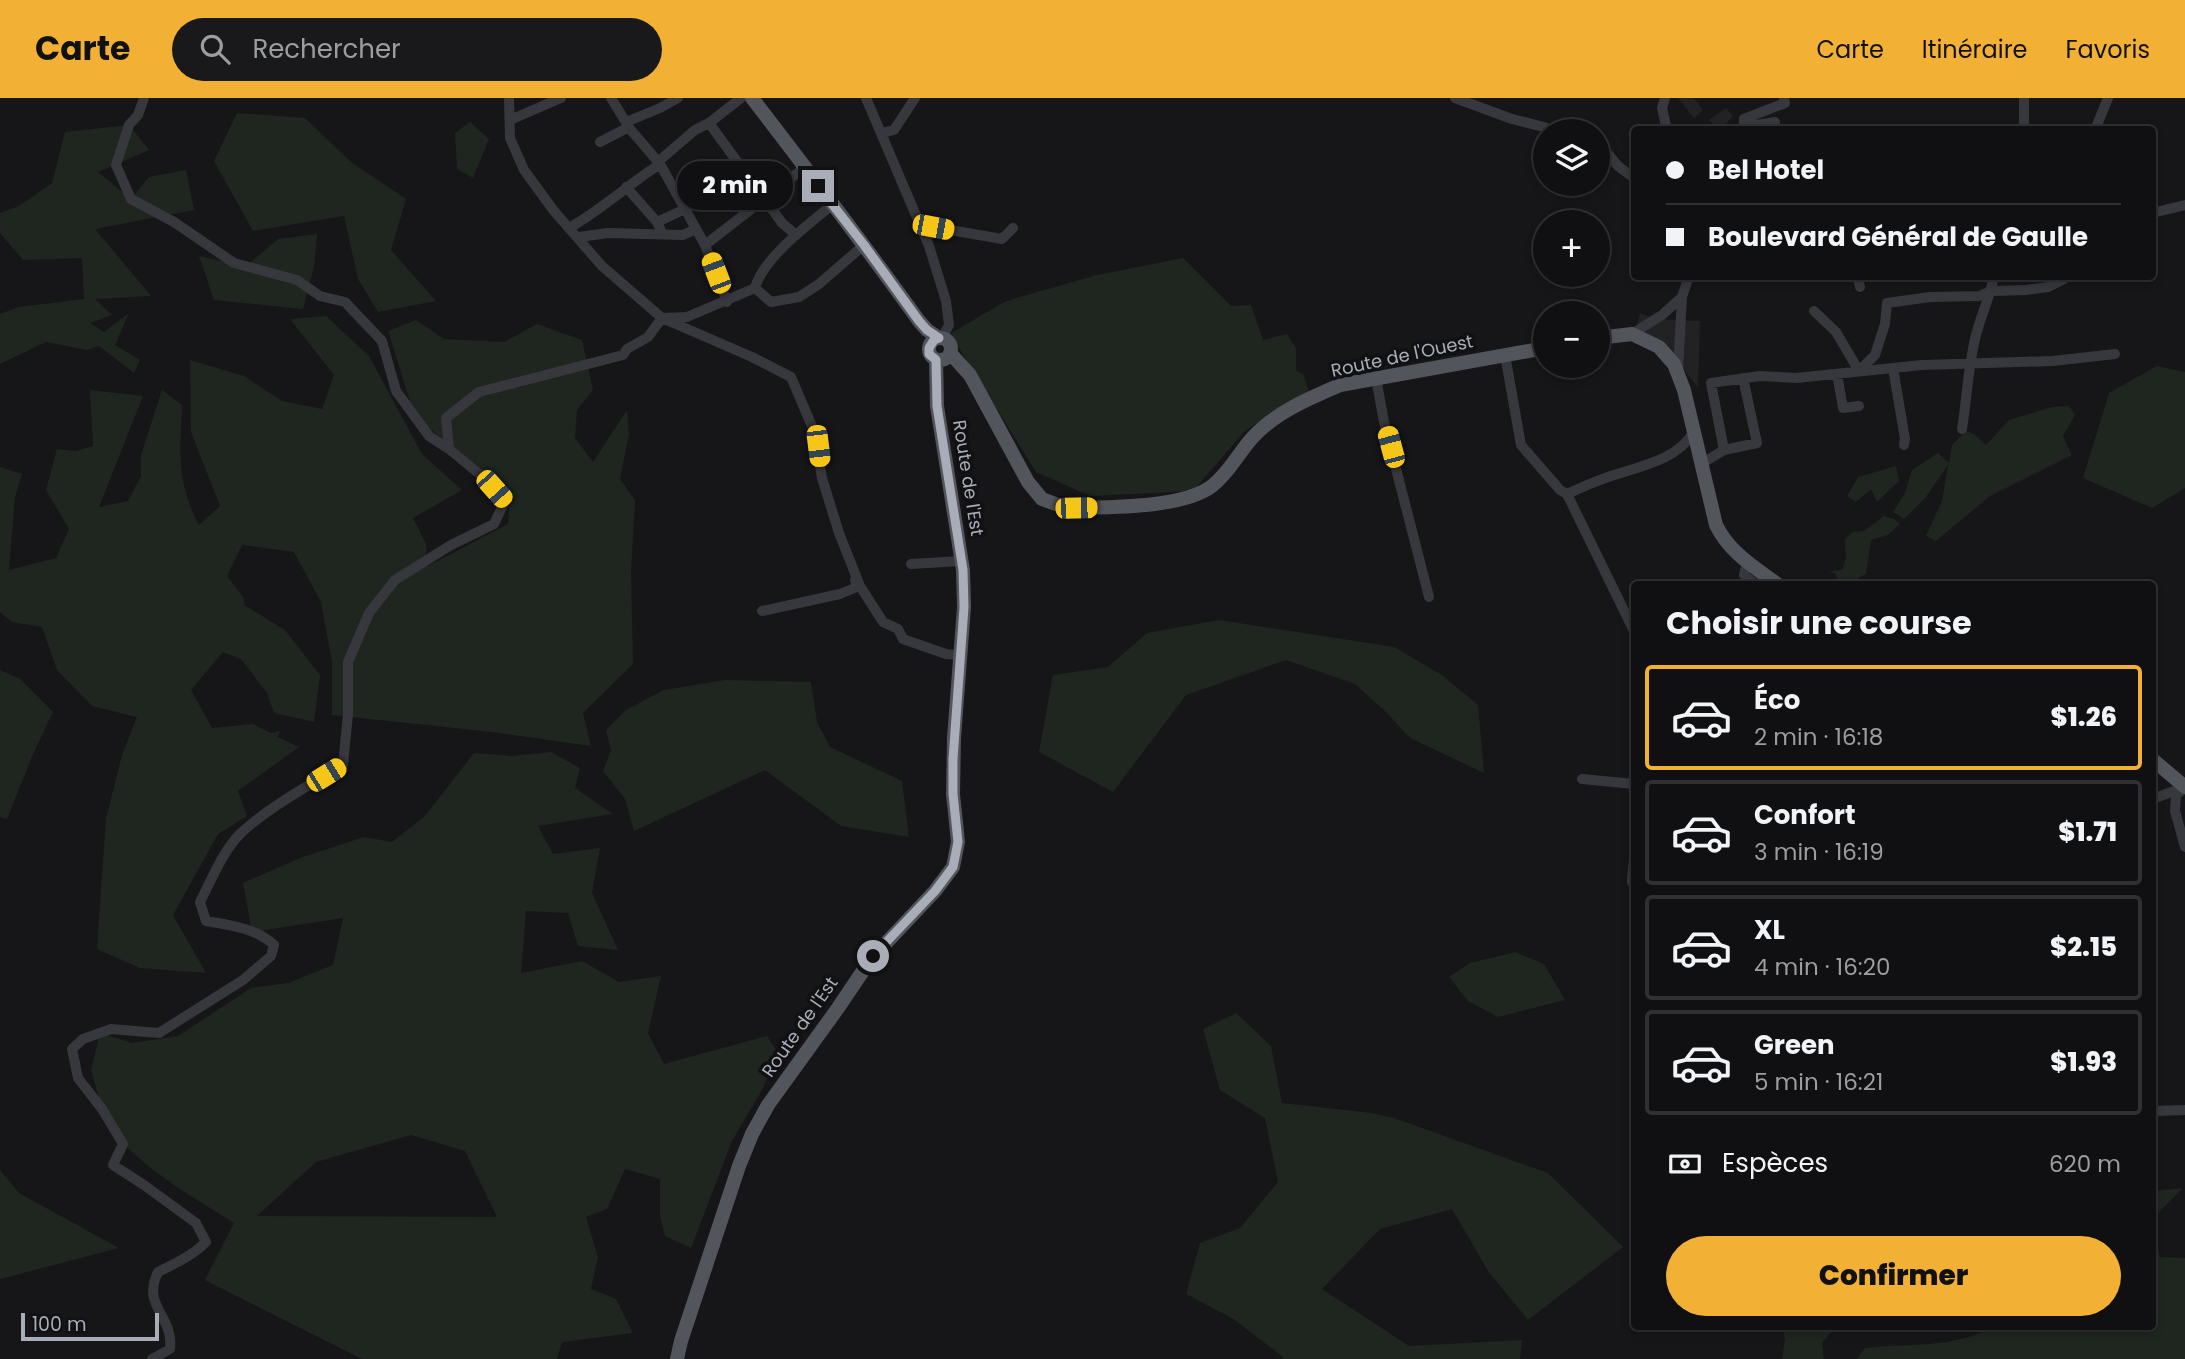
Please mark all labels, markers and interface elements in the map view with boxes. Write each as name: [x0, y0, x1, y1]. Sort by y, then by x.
search box: [172, 18, 662, 81]
text: Carte: [35, 25, 130, 72]
icon: search: [196, 30, 234, 68]
text: Rechercher: [252, 31, 401, 67]
text: Carte: [1816, 33, 1884, 66]
text: Itinéraire: [1922, 33, 2027, 66]
text: Favoris: [2065, 33, 2150, 66]
map controls: [1533, 119, 1610, 378]
button: layers: [1533, 119, 1610, 196]
text: Bel Hotel: [1708, 152, 1824, 188]
callout: 2 min: [678, 162, 794, 210]
text: 2 min: [703, 169, 767, 201]
route end: [802, 170, 834, 202]
button: +: [1533, 210, 1610, 287]
car: [911, 213, 956, 241]
text: Boulevard Général de Gaulle: [1708, 219, 2088, 255]
car: [699, 250, 734, 296]
button: −: [1533, 301, 1610, 378]
street label: Route de l'Ouest: [1329, 328, 1475, 383]
street label: Route de l'Est: [947, 418, 990, 538]
car: [806, 424, 831, 468]
car: [1376, 424, 1407, 470]
car: [473, 466, 516, 512]
car: [1055, 497, 1098, 519]
text: Choisir une course: [1666, 600, 1972, 645]
text: Éco: [1754, 682, 1800, 718]
icon: car: [1670, 686, 1733, 749]
text: $1.26: [2051, 699, 2117, 735]
text: 2 min · 16:18: [1754, 721, 1883, 753]
car: [303, 755, 350, 795]
text: Confort: [1754, 797, 1856, 833]
icon: car: [1670, 801, 1733, 864]
text: $1.71: [2058, 814, 2117, 850]
text: 3 min · 16:19: [1754, 836, 1884, 868]
text: XL: [1754, 912, 1785, 948]
icon: car: [1670, 916, 1733, 979]
text: $2.15: [2050, 929, 2117, 965]
route start: [857, 940, 889, 972]
text: 4 min · 16:20: [1754, 951, 1890, 983]
street label: Route de l'Est: [756, 972, 843, 1082]
text: Green: [1754, 1027, 1835, 1063]
icon: car: [1670, 1031, 1733, 1094]
text: $1.93: [2050, 1044, 2117, 1080]
text: 5 min · 16:21: [1754, 1066, 1883, 1098]
icon: cash: [1666, 1145, 1704, 1183]
text: Espèces: [1722, 1145, 1828, 1181]
text: 620 m: [2049, 1148, 2121, 1180]
button: Confirmer: [1666, 1236, 2121, 1316]
scale bar: [21, 1310, 159, 1342]
text: 100 m: [32, 1311, 87, 1338]

